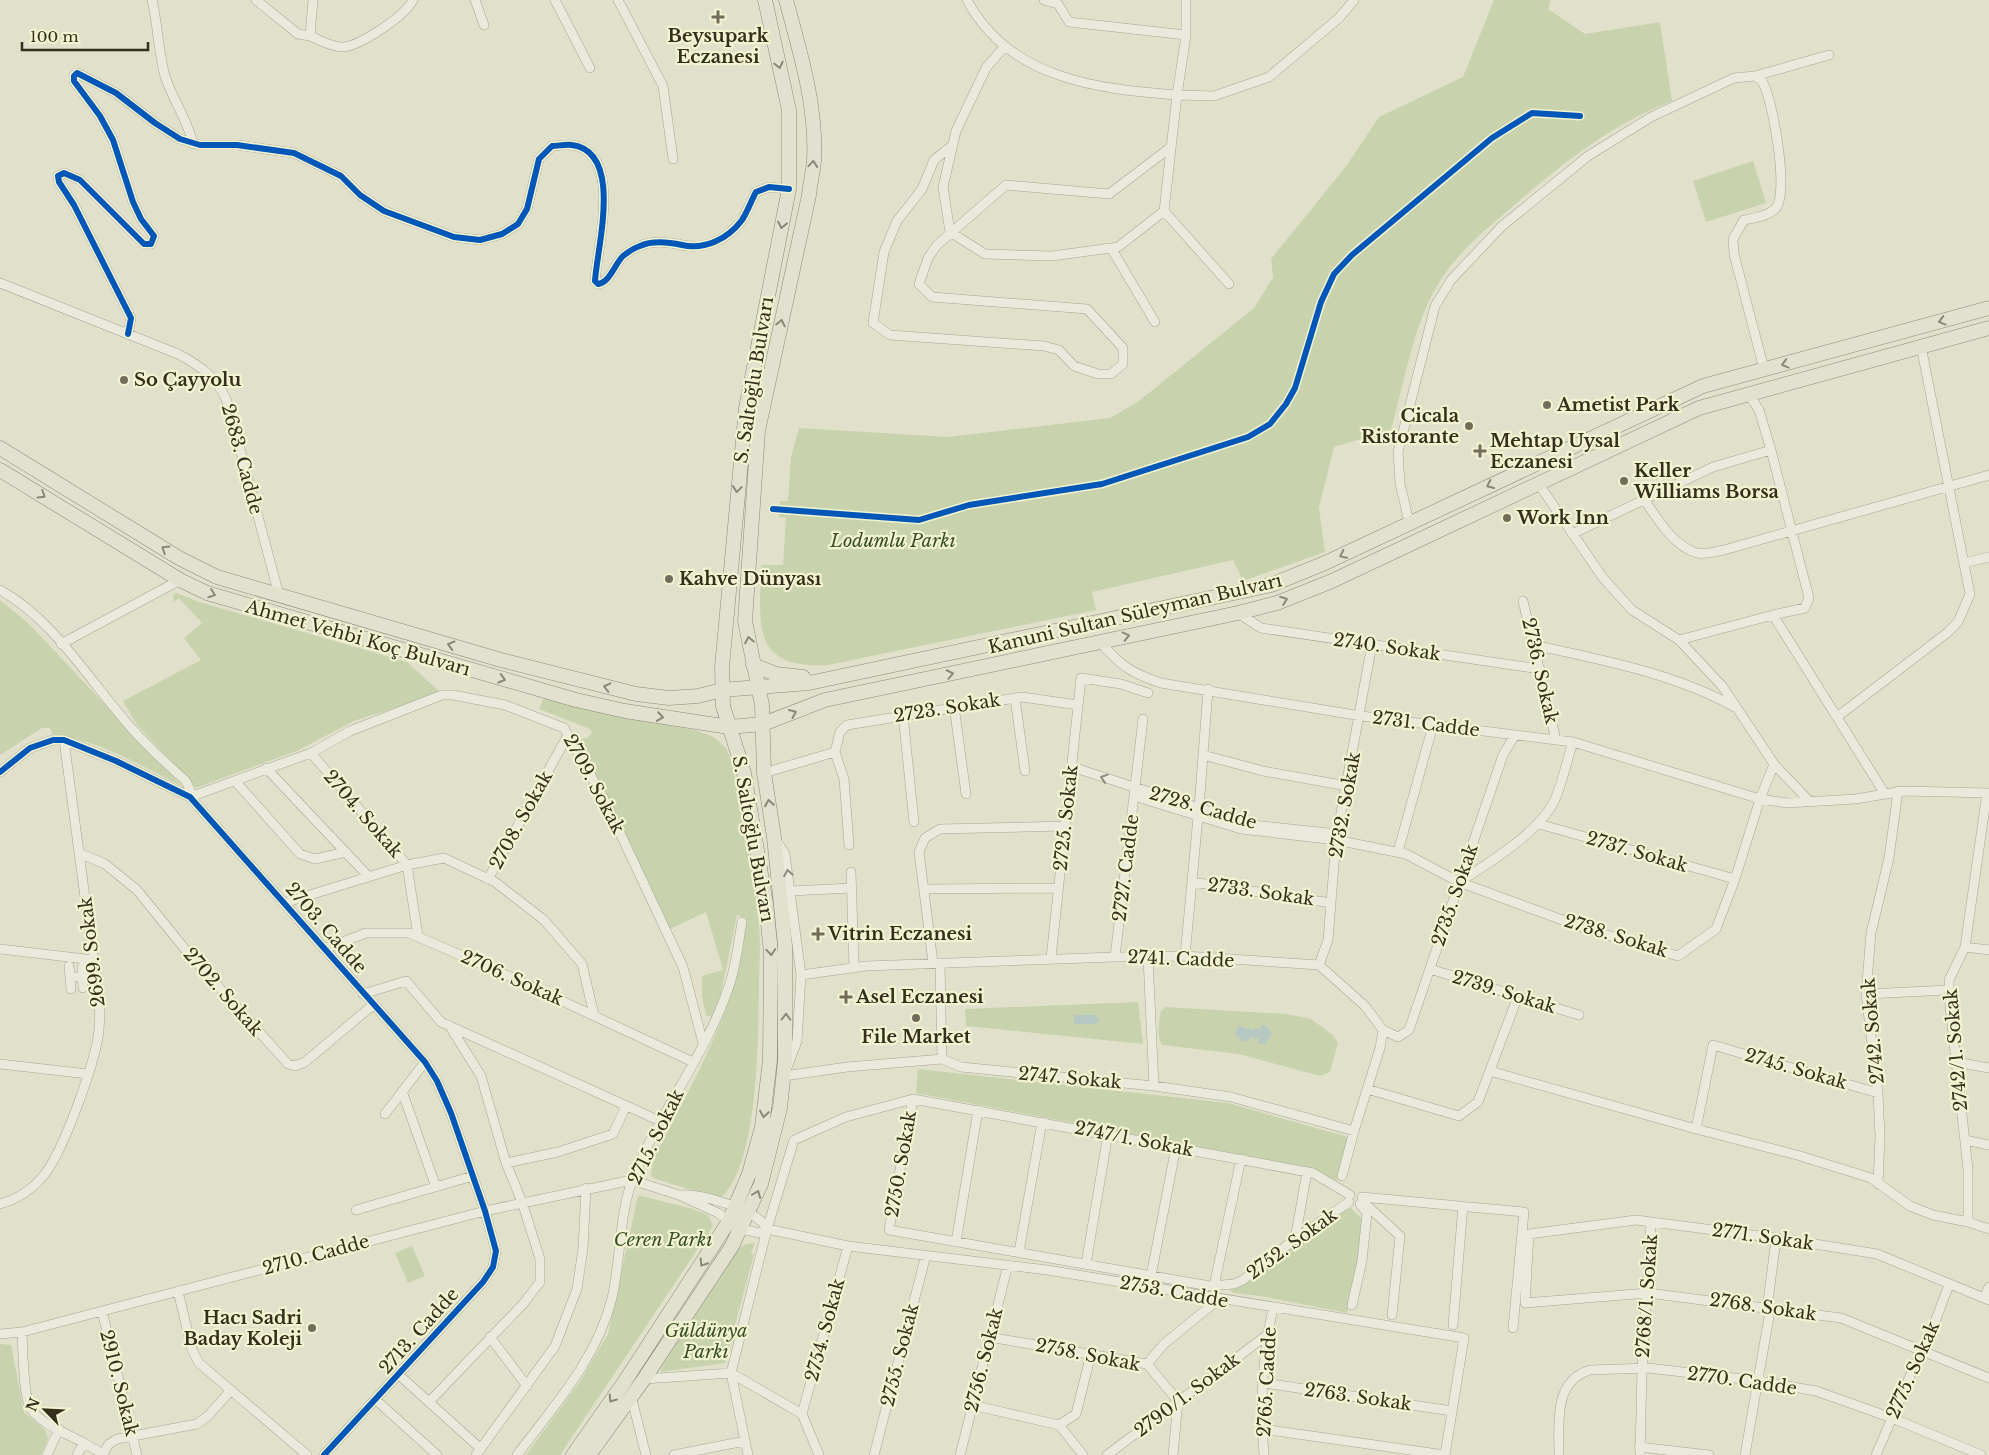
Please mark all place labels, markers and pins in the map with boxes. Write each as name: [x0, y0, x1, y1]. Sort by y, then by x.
marker: Beysupark Eczanesi: [712, 11, 724, 23]
place label: Beysupark Eczanesi: [668, 25, 770, 68]
place label: So Çayyolu: [134, 369, 241, 391]
marker: So Çayyolu: [118, 374, 130, 386]
place label: Ametist Park: [1556, 394, 1680, 416]
marker: Ametist Park: [1541, 399, 1553, 411]
place label: Cicala Ristorante: [1361, 405, 1460, 448]
marker: Cicala Ristorante: [1463, 420, 1475, 432]
place label: Mehtap Uysal Eczanesi: [1490, 430, 1621, 473]
marker: Mehtap Uysal Eczanesi: [1474, 445, 1486, 457]
place label: Keller Williams Borsa: [1633, 460, 1780, 503]
marker: Keller Williams Borsa: [1618, 475, 1630, 487]
place label: Work Inn: [1516, 507, 1609, 529]
marker: Work Inn: [1501, 512, 1513, 524]
place label: Kahve Dünyası: [679, 568, 822, 590]
marker: Kahve Dünyası: [663, 573, 675, 585]
place label: Vitrin Eczanesi: [827, 923, 972, 945]
marker: Vitrin Eczanesi: [812, 928, 824, 940]
place label: Asel Eczanesi: [855, 986, 984, 1008]
marker: Asel Eczanesi: [840, 991, 852, 1003]
marker: File Market: [910, 1012, 922, 1024]
place label: File Market: [861, 1026, 971, 1048]
place label: Hacı Sadri Baday Koleji: [184, 1307, 303, 1350]
marker: Hacı Sadri Baday Koleji: [306, 1322, 318, 1334]

